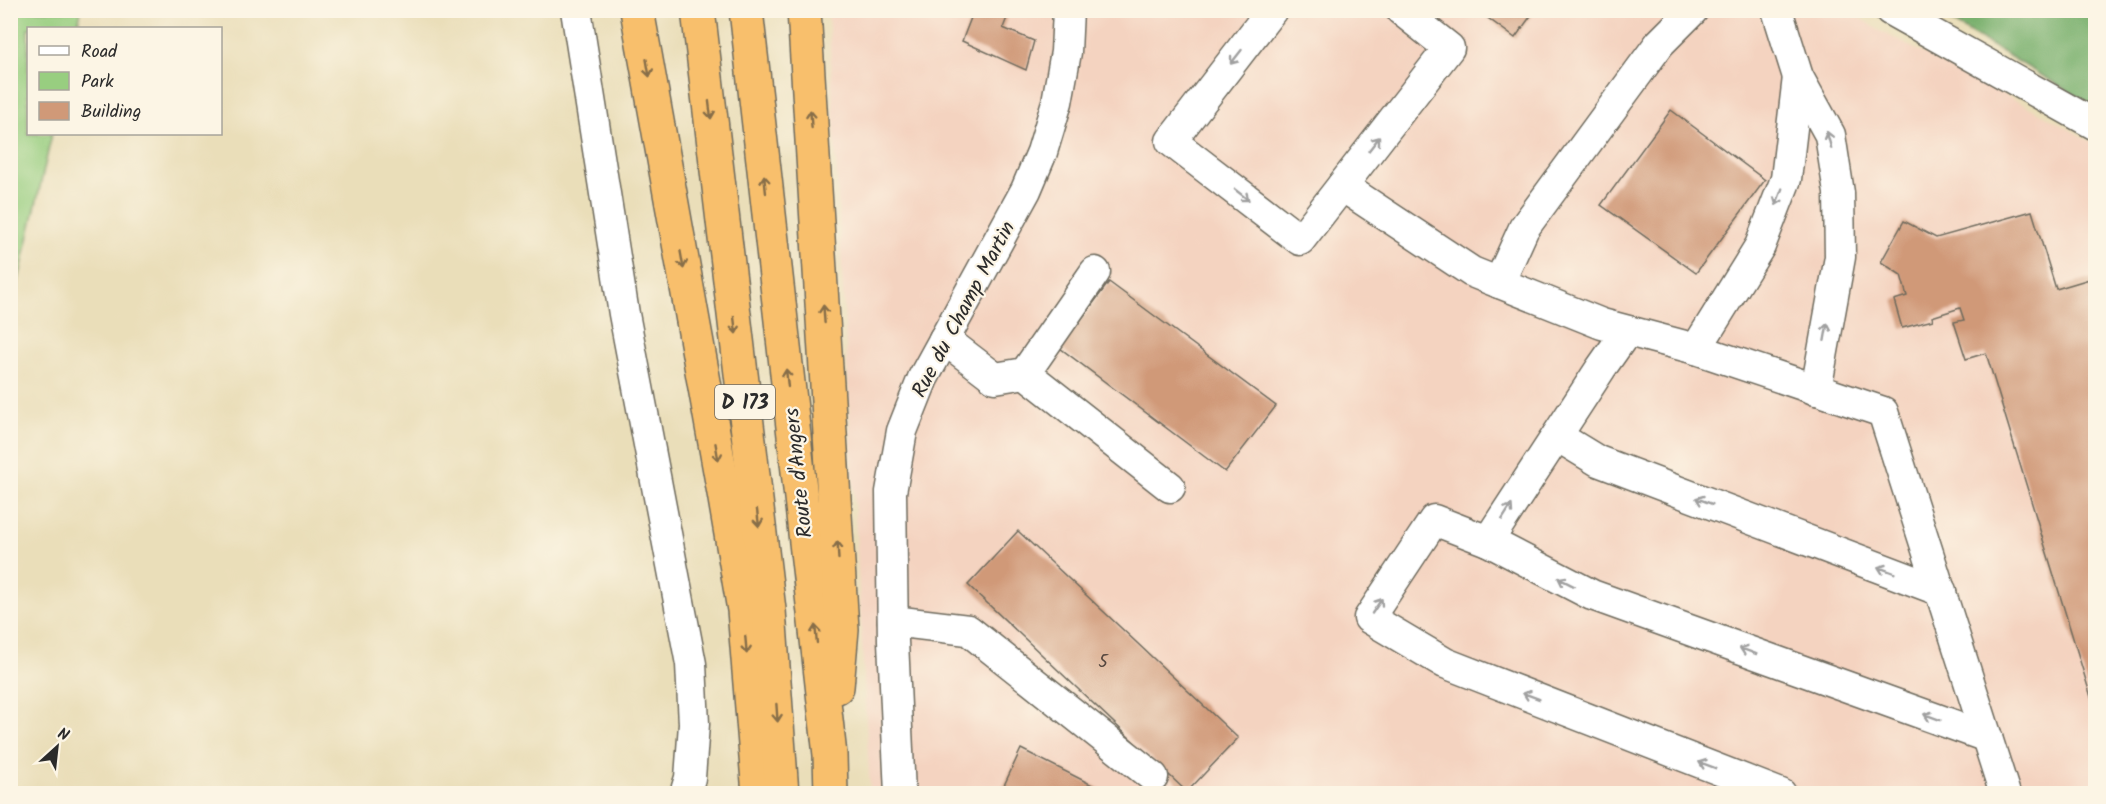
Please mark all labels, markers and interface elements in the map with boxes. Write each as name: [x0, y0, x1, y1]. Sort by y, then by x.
legend: [27, 27, 222, 135]
text: Road: [81, 38, 118, 67]
one-way arrow: [1230, 48, 1243, 64]
one-way arrow: [643, 58, 654, 77]
text: Park: [81, 68, 114, 97]
text: Building: [81, 98, 141, 127]
one-way arrow: [705, 100, 716, 120]
one-way arrow: [806, 110, 817, 129]
one-way arrow: [1823, 131, 1835, 150]
one-way arrow: [1368, 137, 1381, 153]
one-way arrow: [759, 175, 770, 195]
one-way arrow: [1772, 187, 1783, 206]
one-way arrow: [1233, 188, 1249, 201]
street label: Rue du Champ Martin: [904, 216, 1025, 404]
one-way arrow: [677, 250, 688, 269]
one-way arrow: [818, 304, 829, 324]
one-way arrow: [730, 314, 741, 334]
one-way arrow: [1821, 323, 1832, 343]
one-way arrow: [781, 368, 792, 388]
road number: D 173: [715, 385, 775, 419]
street label: Route d'Angers: [776, 406, 823, 540]
one-way arrow: [712, 442, 723, 461]
one-way arrow: [1695, 494, 1713, 505]
one-way arrow: [1501, 504, 1513, 521]
one-way arrow: [753, 508, 764, 528]
one-way arrow: [833, 541, 844, 561]
one-way arrow: [1877, 564, 1896, 575]
one-way arrow: [1558, 575, 1576, 587]
one-way arrow: [1371, 598, 1383, 615]
one-way arrow: [811, 625, 822, 645]
one-way arrow: [741, 634, 752, 654]
one-way arrow: [1740, 645, 1758, 656]
house number: 5: [1098, 648, 1109, 677]
one-way arrow: [1522, 690, 1541, 701]
one-way arrow: [771, 702, 782, 722]
one-way arrow: [1923, 710, 1942, 721]
north arrow: [27, 717, 87, 777]
text: N: [53, 722, 73, 748]
one-way arrow: [1698, 758, 1716, 769]

